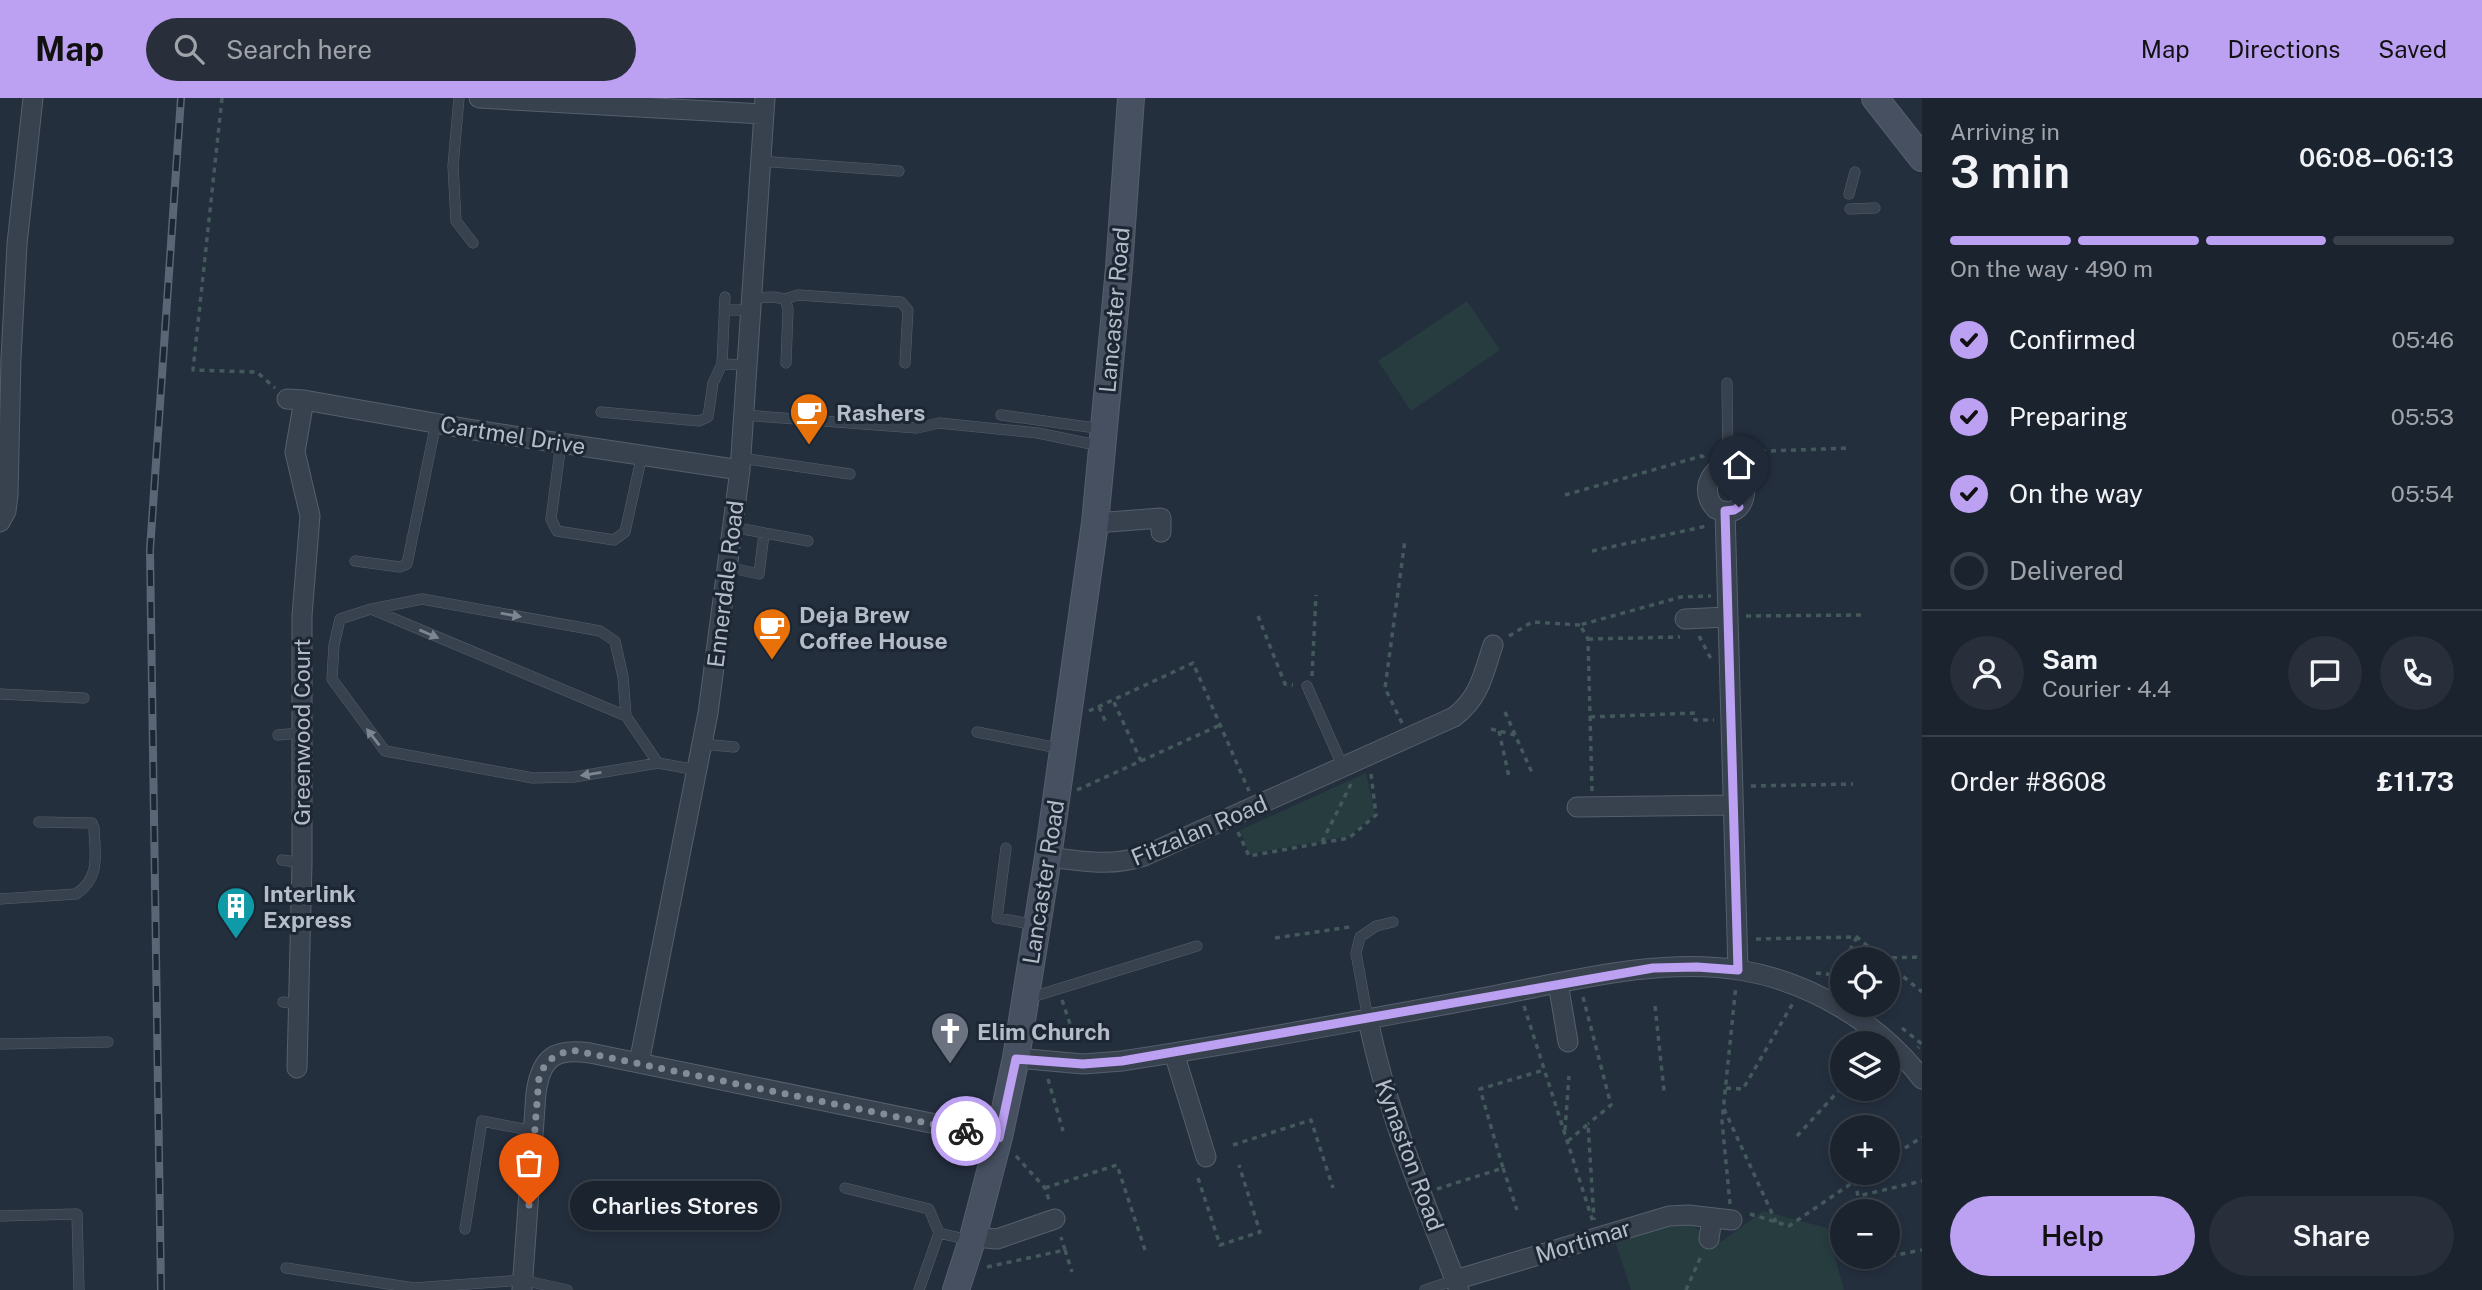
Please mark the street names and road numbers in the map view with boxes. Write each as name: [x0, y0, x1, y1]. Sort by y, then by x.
street label: Lancaster Road: [1093, 226, 1135, 394]
street label: Cartmel Drive: [439, 410, 587, 460]
street label: Ennerdale Road: [701, 499, 749, 669]
street label: Greenwood Court: [288, 638, 315, 826]
street label: Fitzalan Road: [1127, 789, 1271, 871]
street label: Lancaster Road: [1017, 798, 1069, 966]
street label: Kynaston Road: [1370, 1076, 1450, 1234]
street label: Mortimar: [1532, 1214, 1634, 1268]

